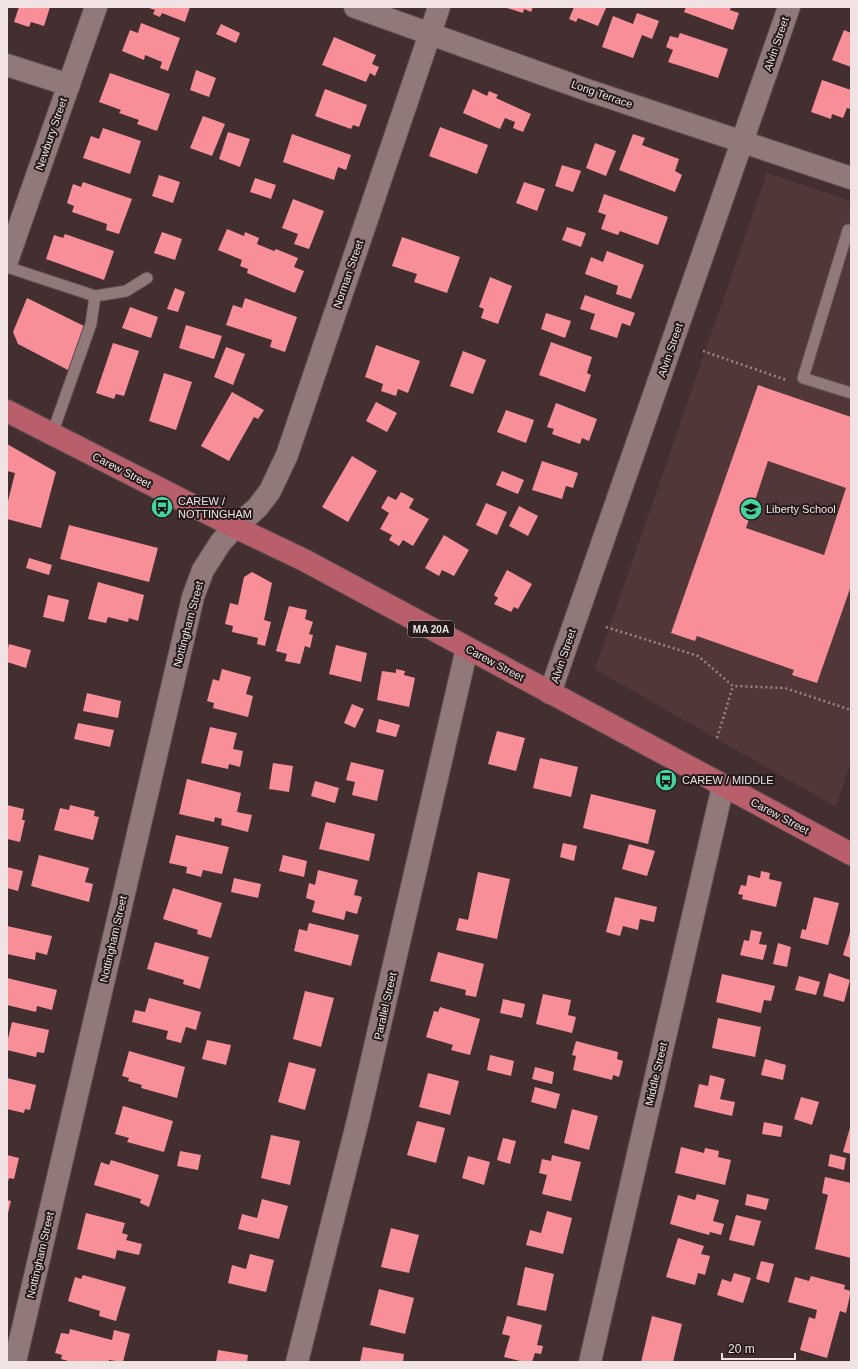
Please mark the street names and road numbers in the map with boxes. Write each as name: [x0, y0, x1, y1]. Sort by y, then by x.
street label: Alvin Street: [761, 15, 791, 73]
street label: Long Terrace: [570, 78, 634, 110]
street label: Newbury Street: [33, 96, 69, 172]
street label: Norman Street: [331, 238, 365, 310]
street label: Alvin Street: [655, 321, 685, 379]
street label: Carew Street: [91, 450, 153, 490]
street label: Nottingham Street: [171, 580, 205, 668]
road number: MA 20A: [408, 621, 454, 637]
street label: Alvin Street: [548, 627, 578, 685]
street label: Carew Street: [464, 643, 526, 683]
street label: Carew Street: [749, 796, 811, 836]
street label: Nottingham Street: [97, 894, 129, 984]
street label: Parallel Street: [371, 971, 399, 1041]
street label: Middle Street: [643, 1041, 669, 1107]
street label: Nottingham Street: [24, 1210, 56, 1300]

